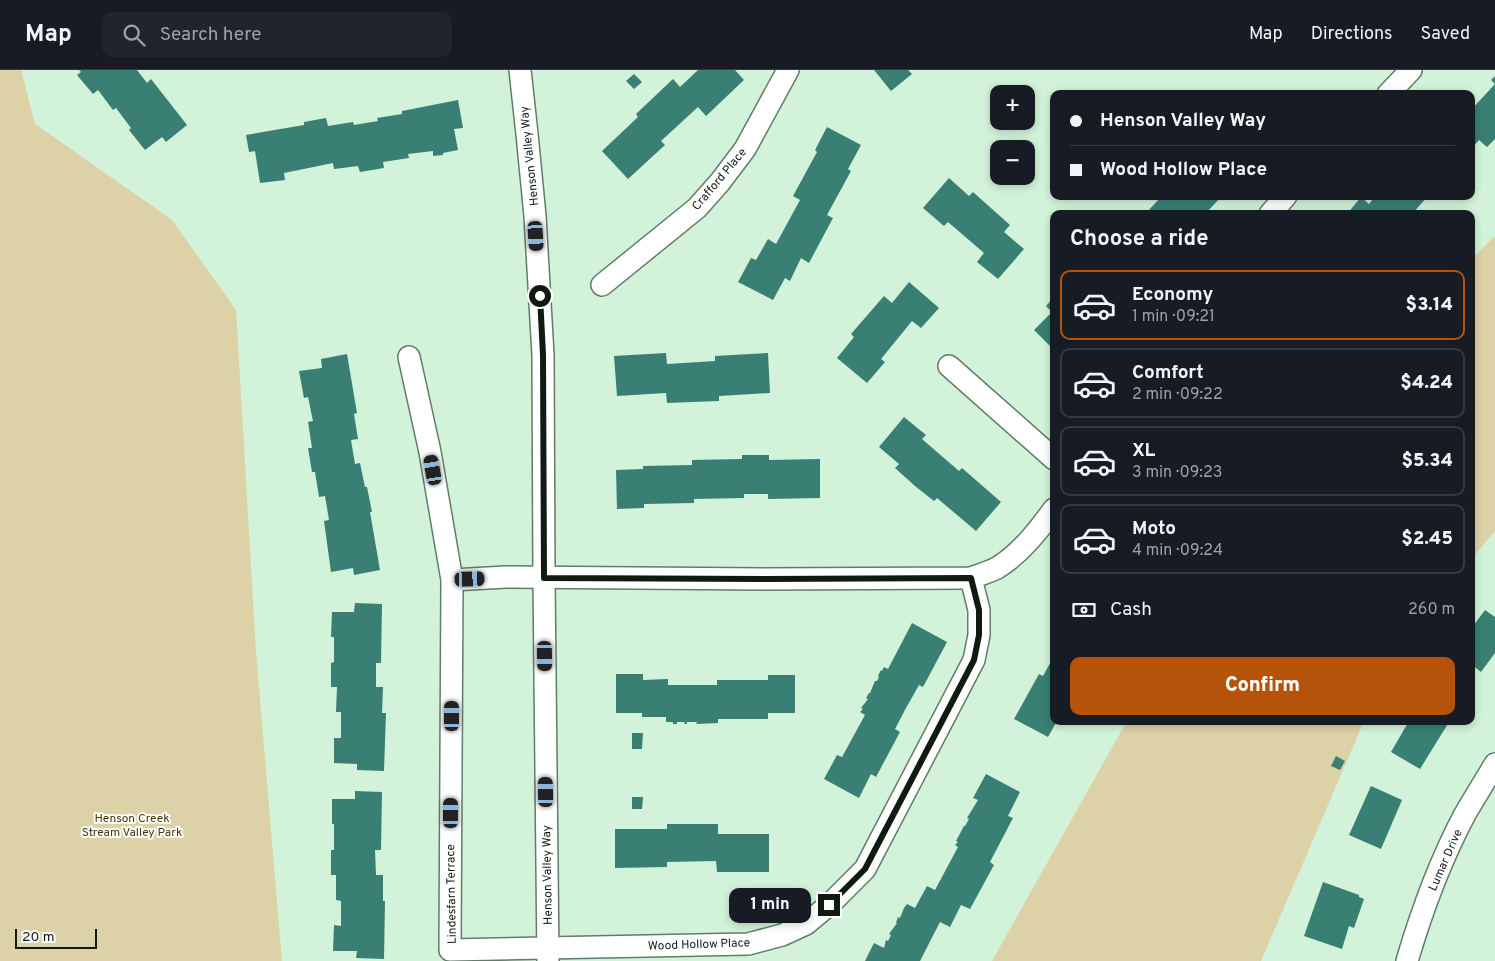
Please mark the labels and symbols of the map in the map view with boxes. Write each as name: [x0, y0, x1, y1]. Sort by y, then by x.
street label: Henson Valley Way: [517, 105, 543, 207]
street label: Crafford Place: [689, 145, 751, 214]
car: [527, 221, 544, 251]
route start: [529, 285, 551, 307]
car: [423, 454, 442, 486]
car: [454, 571, 485, 587]
car: [537, 641, 552, 671]
car: [444, 701, 459, 731]
car: [538, 777, 553, 807]
car: [443, 798, 458, 828]
park label: Henson Creek Stream Valley Park: [82, 811, 182, 841]
street label: Henson Valley Way: [539, 825, 557, 925]
street label: Lumar Drive: [1425, 827, 1467, 894]
street label: Lindesfarn Terrace: [443, 844, 461, 944]
callout: 1 min: [729, 888, 812, 922]
route end: [818, 894, 840, 916]
scale bar: [15, 926, 98, 949]
street label: Wood Hollow Place: [648, 935, 750, 955]

